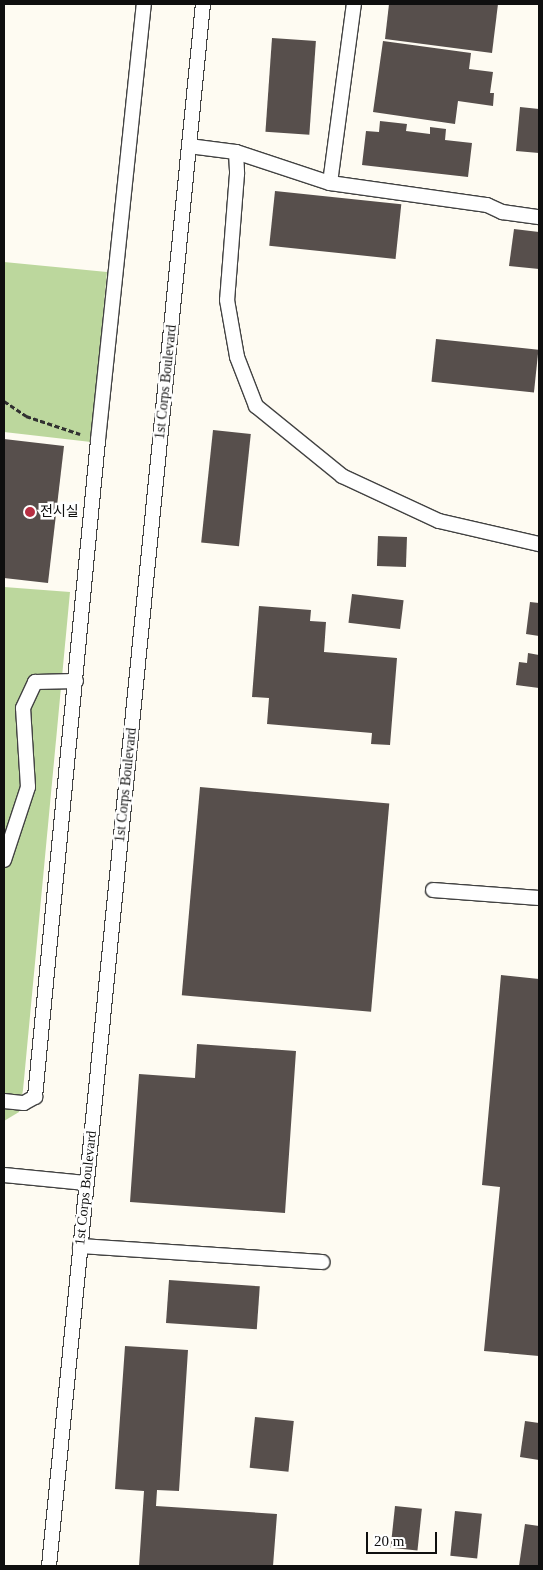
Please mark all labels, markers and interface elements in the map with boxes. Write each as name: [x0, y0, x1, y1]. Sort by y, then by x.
street label: 1st Corps Boulevard: [152, 324, 180, 440]
place label: 전시실: [40, 504, 79, 520]
marker: 전시실: [24, 506, 36, 518]
street label: 1st Corps Boulevard: [112, 727, 140, 843]
street label: 1st Corps Boulevard: [72, 1130, 100, 1246]
scale bar: [368, 1522, 439, 1554]
text: 20 m: [374, 1533, 404, 1549]

